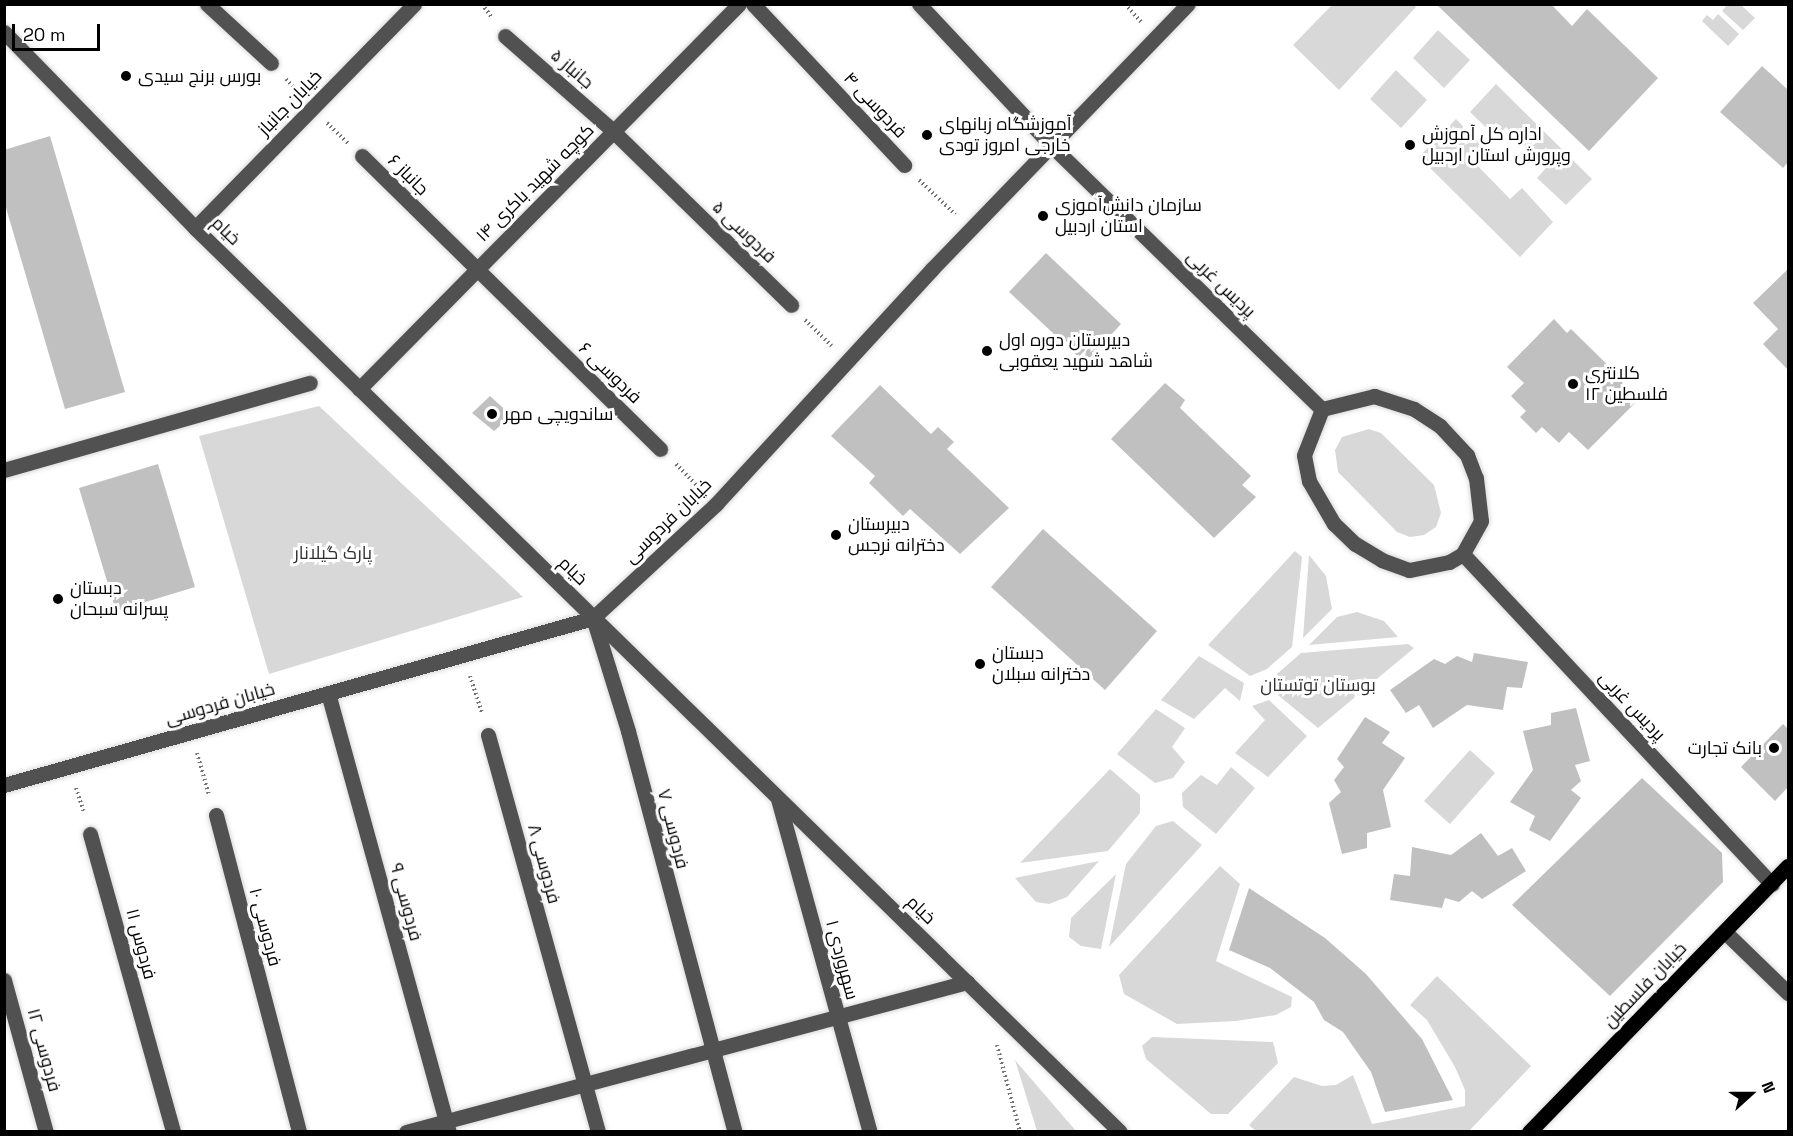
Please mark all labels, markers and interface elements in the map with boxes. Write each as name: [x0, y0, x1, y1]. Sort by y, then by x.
scale bar: [15, 12, 104, 50]
text: 20 m: [23, 23, 66, 46]
street label: جانباز ۵: [546, 44, 598, 94]
place label: بورس برنج سیدی: [138, 65, 261, 87]
street label: خیابان جانباز: [253, 66, 327, 140]
street label: فردوسی ۴: [839, 68, 911, 142]
marker: بورس برنج سیدی: [119, 69, 133, 83]
place label: آموزشگاه زبانهای خارجی امروز تودی: [939, 114, 1072, 156]
street label: کوچه شهید باکری ۱۴: [471, 119, 599, 247]
place label: اداره کل آموزش وپرورش استان اردبیل: [1422, 124, 1571, 166]
marker: آموزشگاه زبانهای خارجی امروز تودی: [920, 128, 934, 142]
marker: اداره کل آموزش وپرورش استان اردبیل: [1403, 138, 1417, 152]
street label: جانباز ۶: [383, 150, 433, 200]
place label: سازمان دانش‌آموزی استان اردبیل: [1055, 195, 1202, 238]
street label: فردوسی ۵: [708, 196, 780, 268]
marker: سازمان دانش‌آموزی استان اردبیل: [1036, 209, 1050, 223]
street label: خیام: [207, 212, 245, 250]
street label: پردیس غربی: [1182, 246, 1260, 322]
place label: دبیرستان دوره اول شاهد شهید یعقوبی: [999, 330, 1153, 372]
street label: فردوسی ۶: [574, 338, 646, 408]
marker: دبیرستان دوره اول شاهد شهید یعقوبی: [980, 344, 994, 358]
place label: کلانتری ۱۲ فلسطین: [1585, 363, 1668, 406]
marker: کلانتری ۱۲ فلسطین: [1566, 377, 1580, 391]
place label: ساندویچی مهر: [504, 403, 613, 425]
marker: ساندویچی مهر: [485, 407, 499, 421]
street label: خیابان فردوسی: [620, 474, 716, 568]
place label: دبیرستان دخترانه نرجس: [848, 514, 945, 556]
marker: دبیرستان دخترانه نرجس: [829, 528, 843, 542]
park label: پارک گیلانار: [294, 542, 372, 564]
street label: خیام: [554, 552, 592, 590]
place label: دبستان پسرانه سبحان: [70, 578, 168, 620]
marker: دبستان پسرانه سبحان: [51, 592, 65, 606]
place label: دبستان دخترانه سبلان: [992, 643, 1090, 686]
marker: دبستان دخترانه سبلان: [973, 657, 987, 671]
street label: پردیس غربی: [1594, 667, 1670, 745]
park label: بوستان توتستان: [1260, 674, 1376, 696]
street label: خیابان فردوسی: [163, 678, 277, 730]
place label: بانک تجارت: [1688, 737, 1762, 759]
marker: بانک تجارت: [1767, 741, 1781, 755]
street label: فردوسی ۷: [653, 787, 693, 871]
street label: فردوسی ۸: [523, 822, 565, 906]
street label: فردوسی ۹: [385, 861, 427, 943]
street label: فردوسی ۱۰: [244, 885, 286, 969]
street label: خیام: [902, 891, 940, 929]
street label: فردوس ۱۱: [121, 906, 161, 982]
street label: سهروردی ۱: [821, 918, 863, 1002]
street label: خیابان فلسطین: [1599, 938, 1691, 1032]
street label: فردوسی ۱۲: [23, 1006, 65, 1094]
north arrow: [1721, 1064, 1781, 1124]
text: N: [1757, 1079, 1780, 1096]

